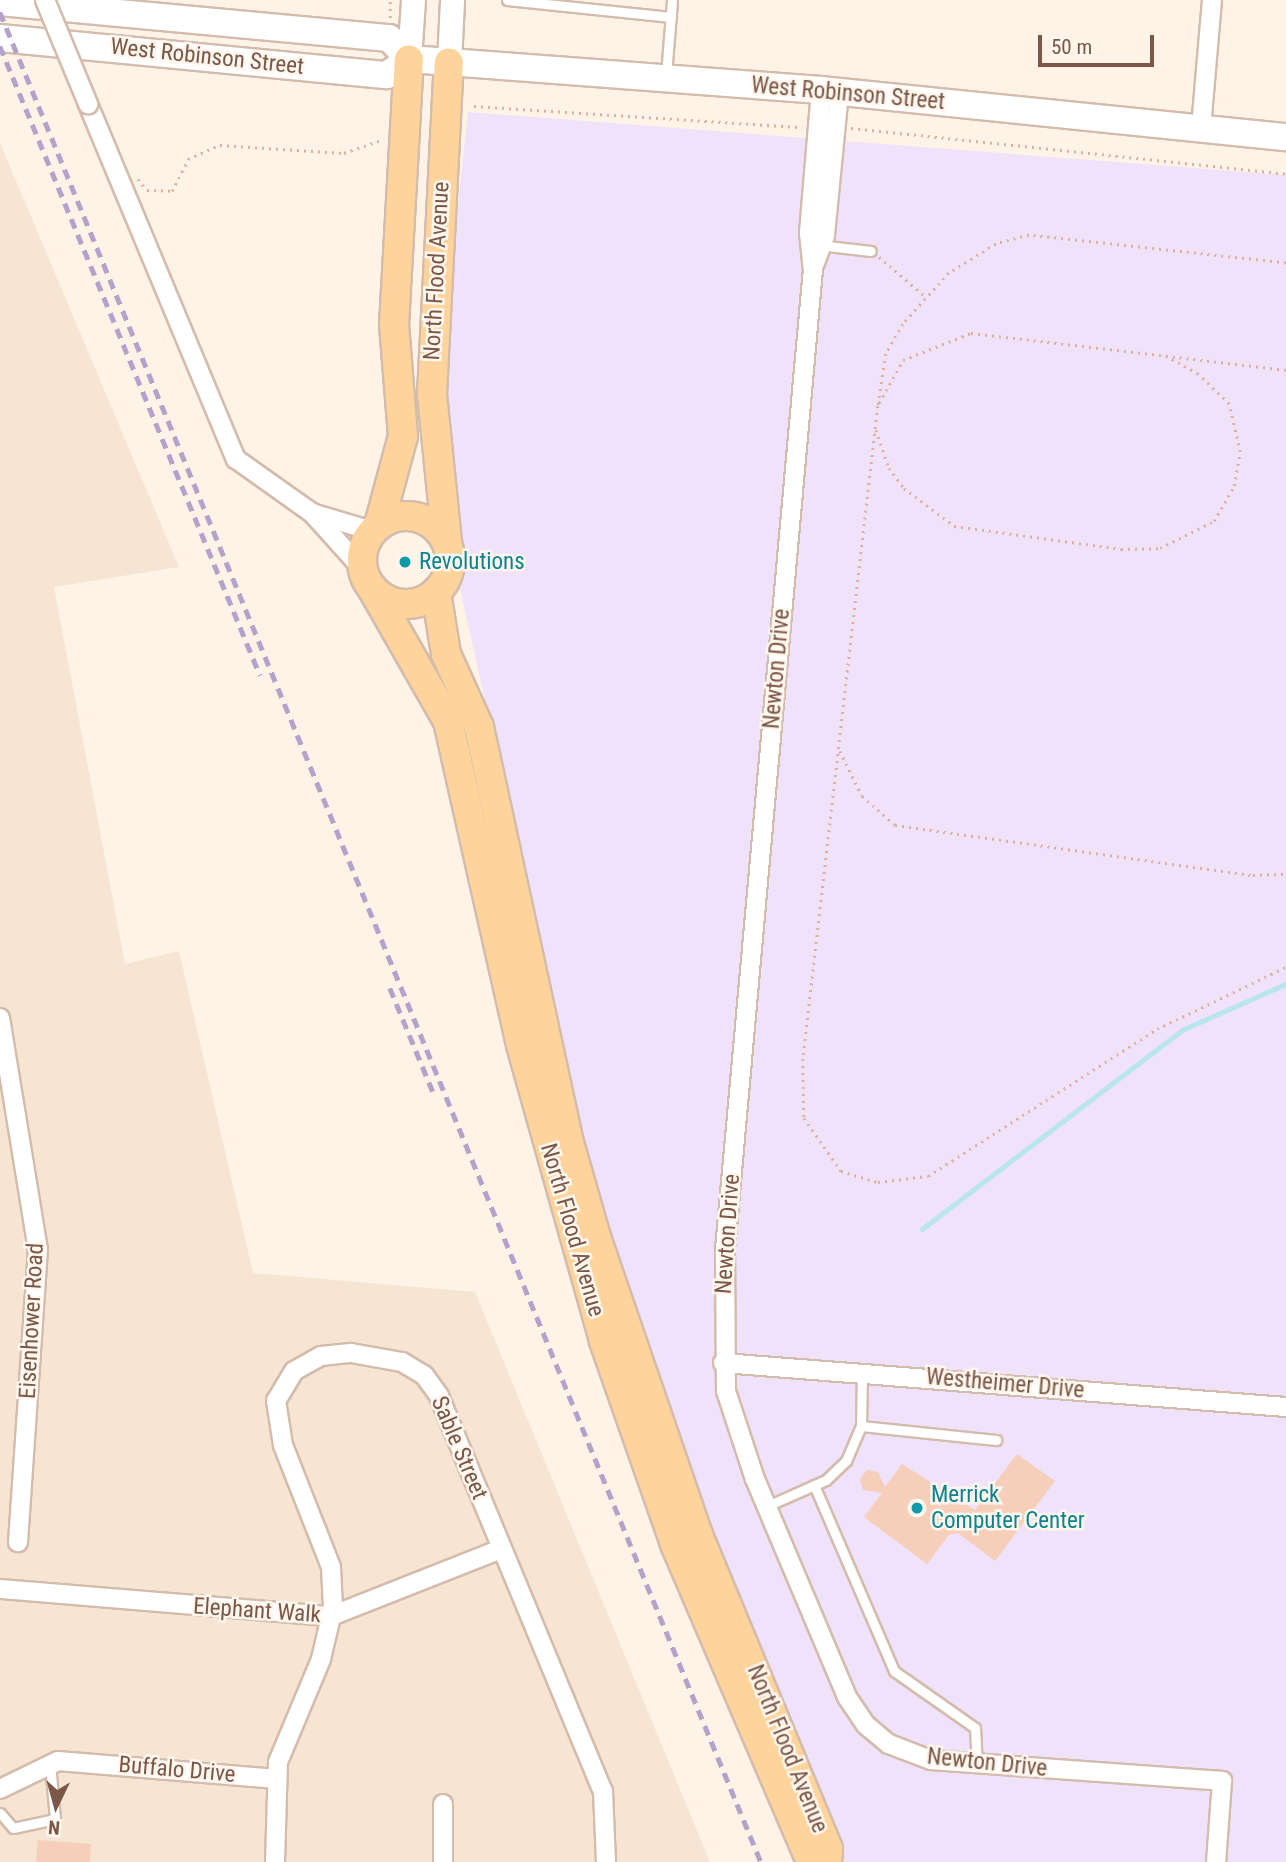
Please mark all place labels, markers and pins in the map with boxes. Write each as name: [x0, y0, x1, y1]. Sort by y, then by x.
place label: Revolutions: [419, 548, 525, 576]
marker: Revolutions: [397, 554, 413, 570]
place label: Merrick Computer Center: [931, 1481, 1085, 1535]
marker: Merrick Computer Center: [909, 1500, 925, 1516]

